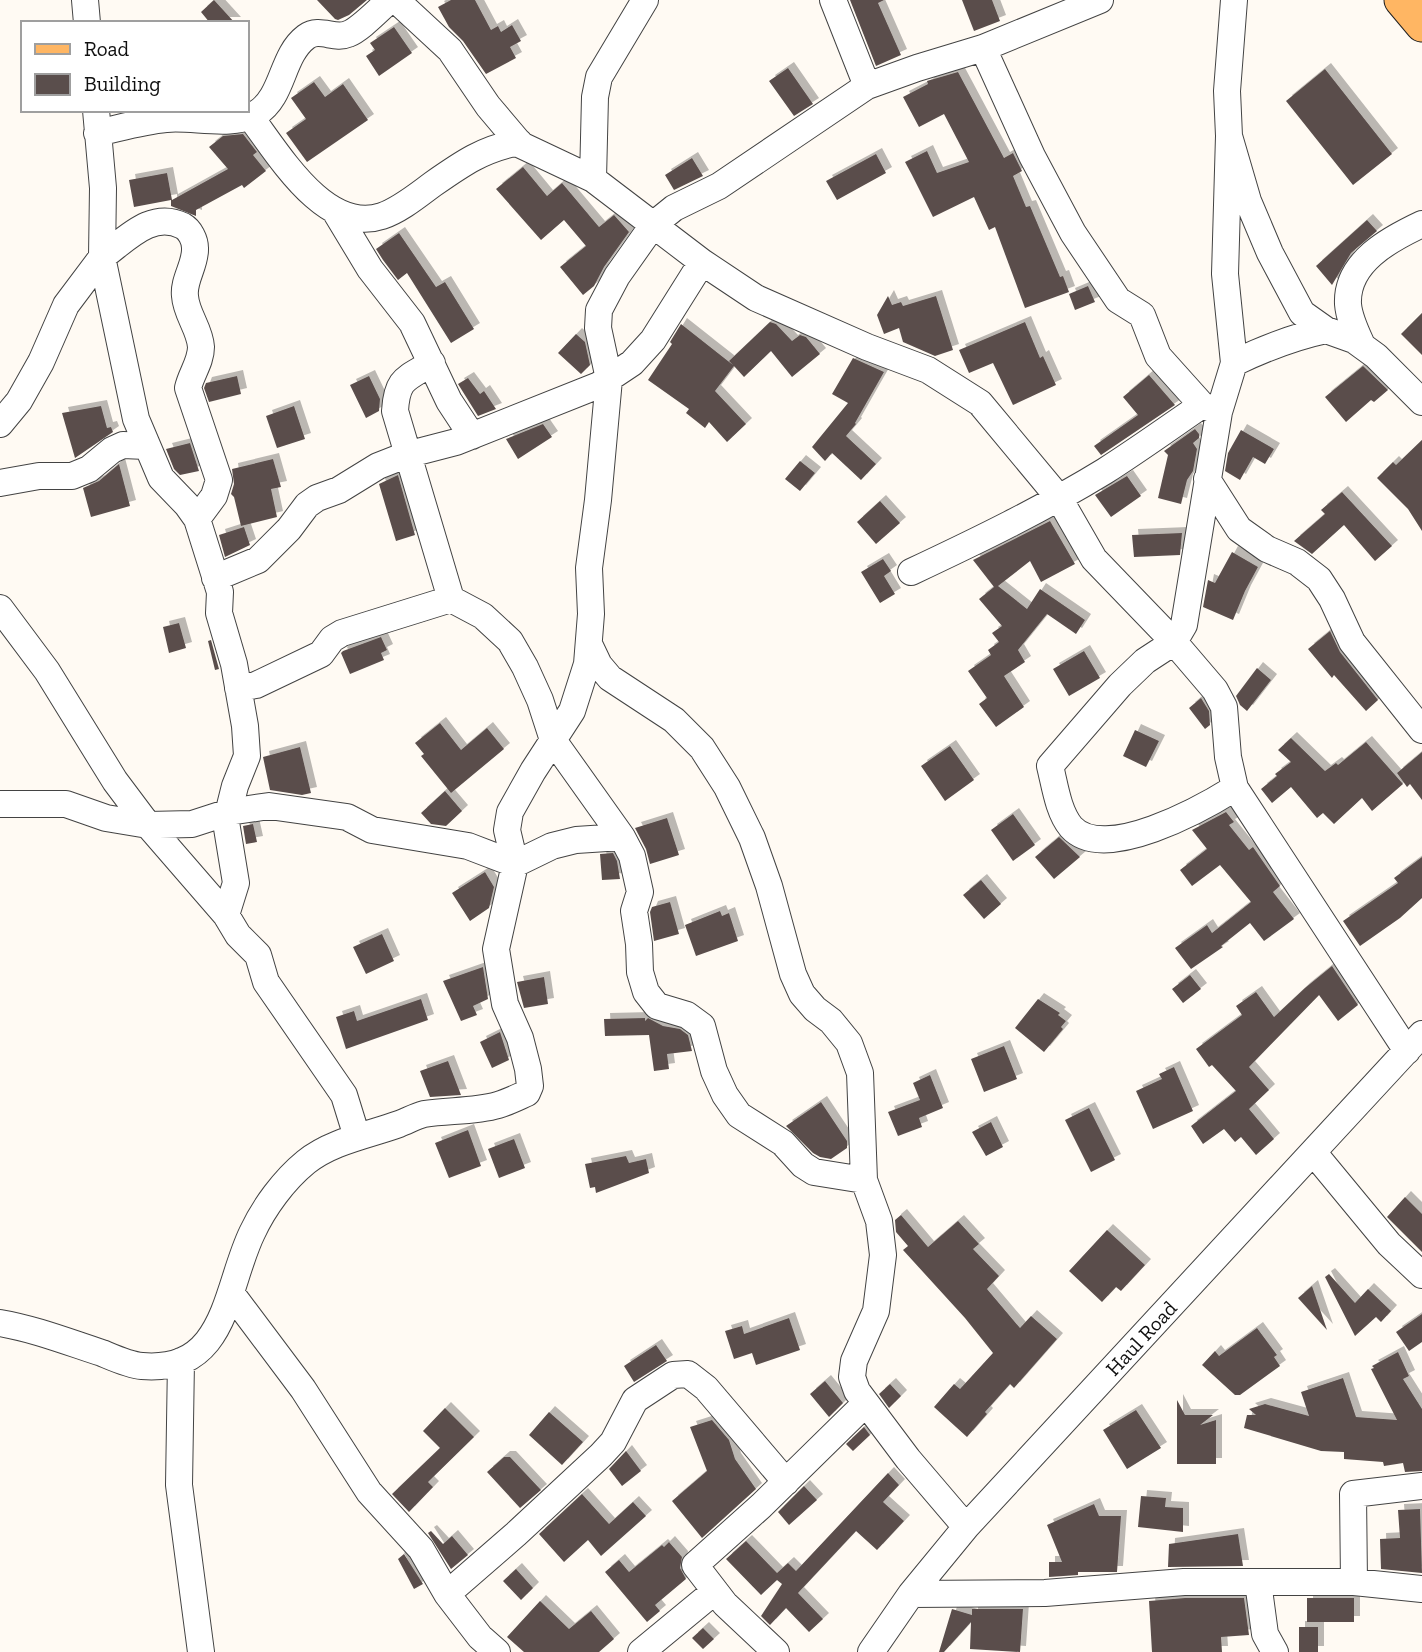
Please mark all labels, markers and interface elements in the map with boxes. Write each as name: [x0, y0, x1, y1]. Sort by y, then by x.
legend: [21, 21, 248, 112]
text: Road: [84, 36, 130, 61]
text: Building: [84, 71, 161, 96]
street label: Haul Road: [1100, 1295, 1182, 1381]

